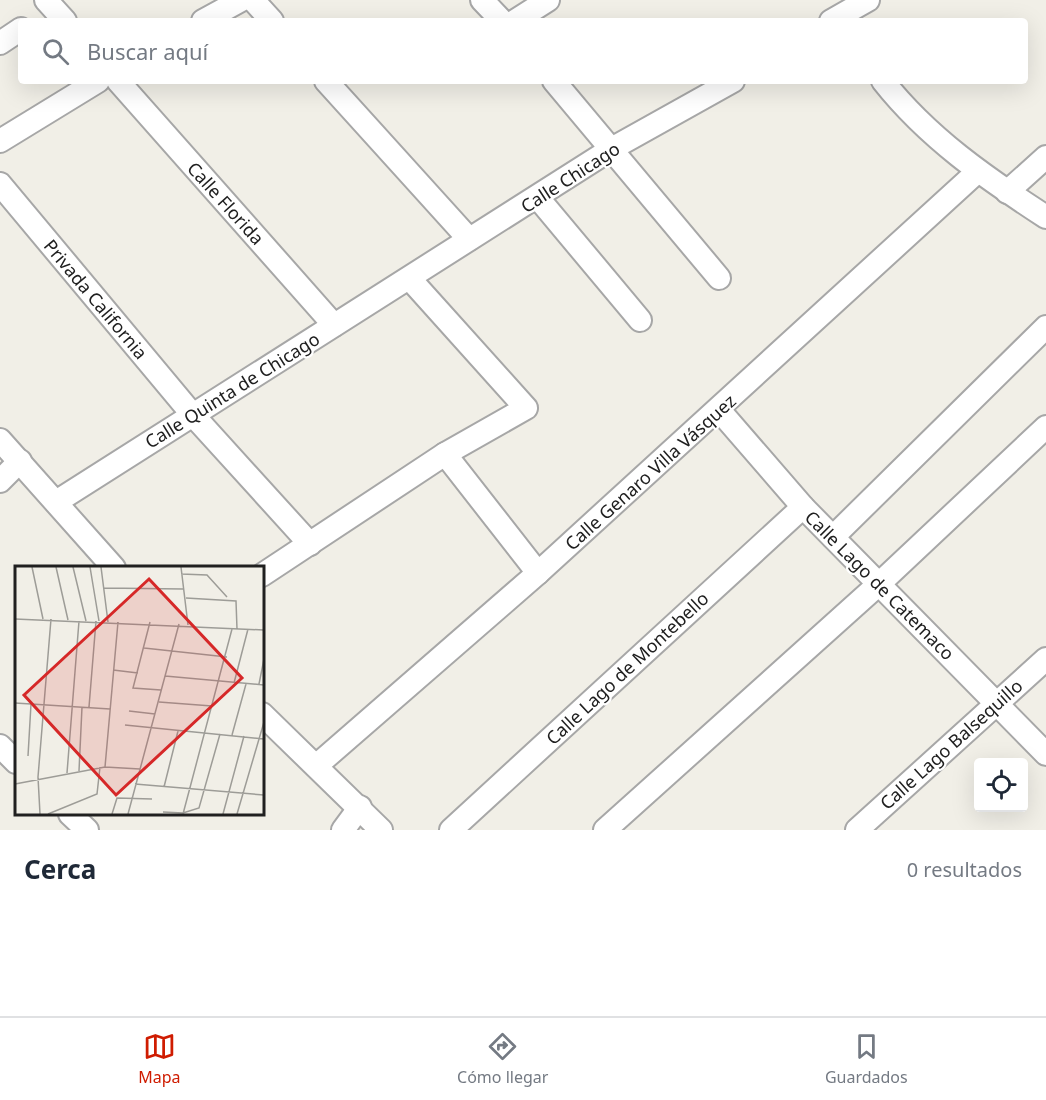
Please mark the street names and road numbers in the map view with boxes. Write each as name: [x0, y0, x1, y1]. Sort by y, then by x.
street label: Calle Chicago: [516, 136, 624, 218]
street label: Calle Florida: [182, 156, 270, 250]
street label: Privada California: [39, 234, 153, 364]
street label: Calle Quinta de Chicago: [140, 326, 324, 454]
street label: Calle Genaro Villa Vásquez: [559, 389, 741, 555]
street label: Calle Lago de Catemaco: [800, 505, 960, 665]
street label: Calle Lago de Montebello: [541, 586, 713, 750]
street label: Calle Lago Balsequillo: [875, 674, 1027, 814]

